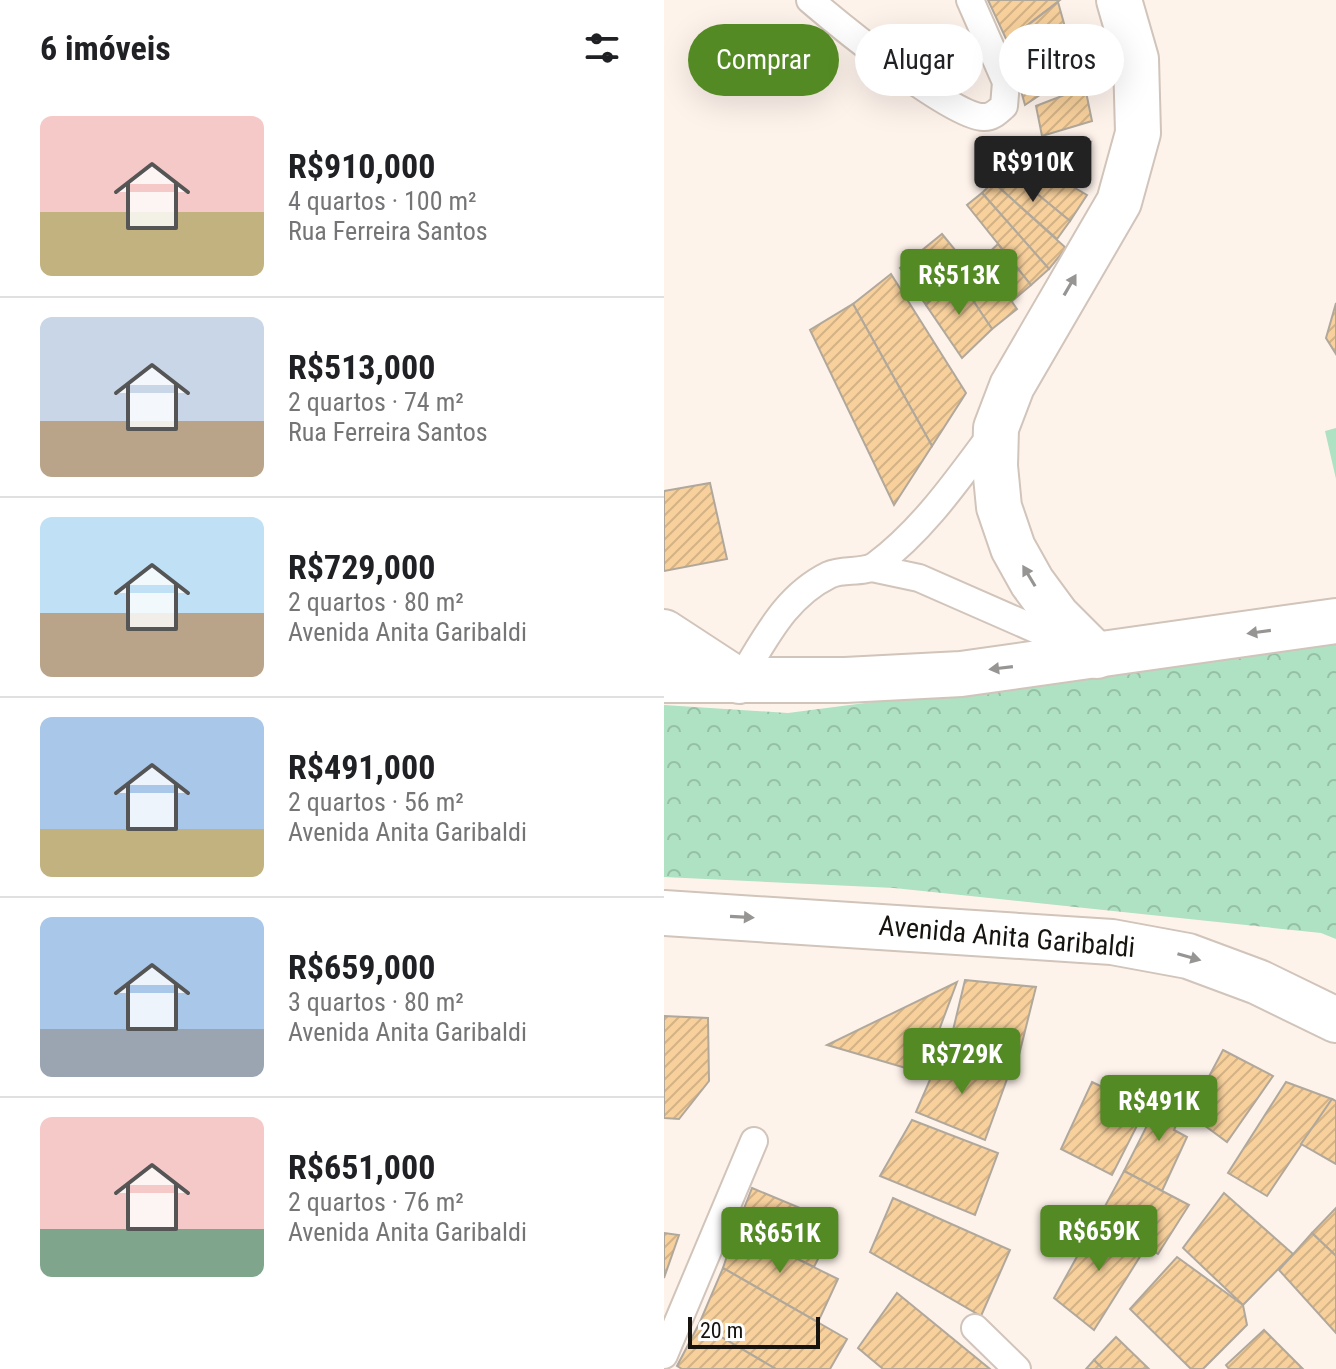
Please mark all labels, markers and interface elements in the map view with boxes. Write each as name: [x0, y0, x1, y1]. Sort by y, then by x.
chip: Comprar: [688, 24, 839, 96]
chip: Alugar: [855, 24, 983, 96]
chip: Filtros: [999, 24, 1124, 96]
icon: filters: [580, 26, 624, 70]
text: 6 imóveis: [40, 28, 171, 68]
pin: R$910K: [968, 136, 1098, 204]
text: R$910,000: [288, 146, 435, 186]
text: R$910K: [992, 147, 1074, 177]
icon: home: [104, 148, 200, 244]
text: 4 quartos · 100 m²: [288, 186, 477, 216]
text: Rua Ferreira Santos: [288, 216, 488, 246]
pin: R$513K: [894, 249, 1024, 317]
text: R$513K: [918, 260, 1000, 290]
one-way arrow: [1063, 274, 1077, 296]
text: R$513,000: [288, 347, 435, 387]
icon: home: [104, 349, 200, 445]
text: 2 quartos · 74 m²: [288, 387, 464, 417]
text: Rua Ferreira Santos: [288, 417, 488, 447]
text: R$729,000: [288, 547, 435, 587]
icon: home: [104, 549, 200, 645]
one-way arrow: [1022, 565, 1036, 587]
text: 2 quartos · 80 m²: [288, 587, 464, 617]
text: Avenida Anita Garibaldi: [288, 617, 527, 647]
one-way arrow: [1246, 626, 1271, 639]
one-way arrow: [988, 662, 1013, 675]
text: R$491,000: [288, 747, 435, 787]
icon: home: [104, 749, 200, 845]
text: 2 quartos · 56 m²: [288, 787, 464, 817]
text: Avenida Anita Garibaldi: [288, 817, 527, 847]
street label: Avenida Anita Garibaldi: [877, 909, 1137, 964]
one-way arrow: [730, 911, 755, 924]
text: R$659,000: [288, 947, 435, 987]
icon: home: [104, 949, 200, 1045]
one-way arrow: [1176, 952, 1201, 964]
text: 3 quartos · 80 m²: [288, 987, 464, 1017]
text: Avenida Anita Garibaldi: [288, 1017, 527, 1047]
pin: R$729K: [897, 1028, 1027, 1096]
text: R$729K: [921, 1039, 1003, 1069]
pin: R$491K: [1094, 1075, 1224, 1143]
text: R$491K: [1118, 1086, 1200, 1116]
text: R$651,000: [288, 1147, 435, 1187]
icon: home: [104, 1149, 200, 1245]
text: 2 quartos · 76 m²: [288, 1187, 464, 1217]
pin: R$659K: [1034, 1205, 1164, 1273]
pin: R$651K: [715, 1207, 845, 1275]
text: R$659K: [1058, 1216, 1140, 1246]
text: Avenida Anita Garibaldi: [288, 1217, 527, 1247]
text: R$651K: [739, 1218, 821, 1248]
scale bar: [688, 1313, 820, 1349]
text: 20 m: [700, 1318, 743, 1343]

